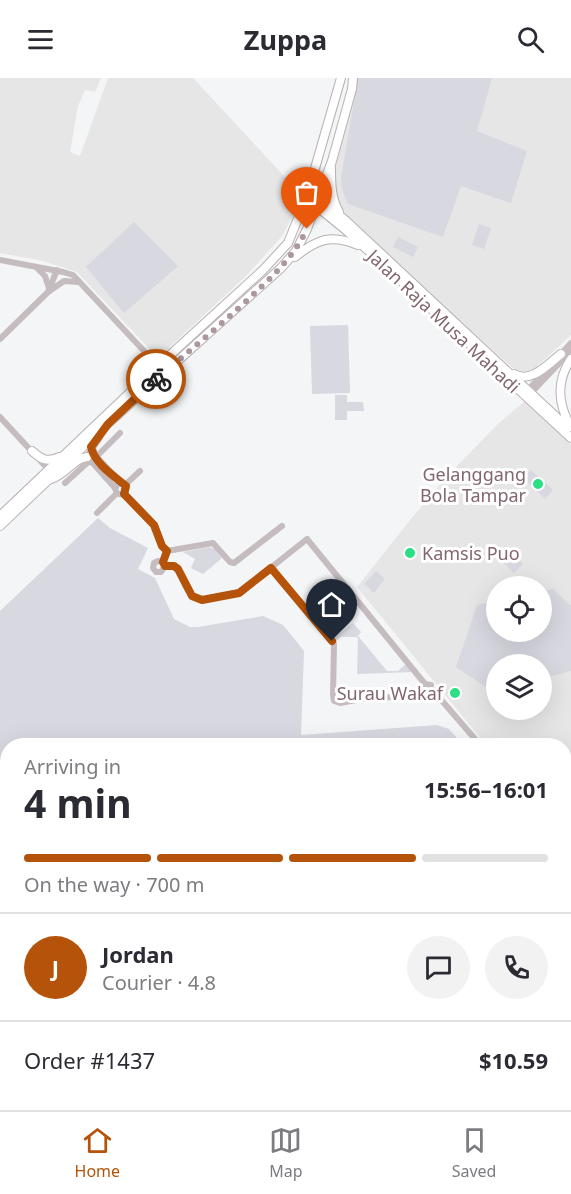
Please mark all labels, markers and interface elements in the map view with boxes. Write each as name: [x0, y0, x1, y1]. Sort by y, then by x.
text: Zuppa: [244, 21, 327, 58]
icon: menu: [24, 23, 57, 56]
icon: search: [514, 23, 547, 56]
pin: [281, 167, 332, 229]
icon: bag: [290, 176, 323, 209]
street label: Jalan Raja Musa Mahadi: [361, 242, 525, 398]
courier: [126, 349, 186, 409]
icon: bike: [140, 363, 173, 396]
place label: Gelanggang Bola Tampar: [420, 462, 527, 507]
marker: Gelanggang Bola Tampar: [531, 477, 545, 491]
place label: Kamsis Puo: [422, 541, 520, 565]
marker: Kamsis Puo: [403, 546, 417, 560]
map controls: [486, 576, 552, 720]
button: locate: [486, 576, 552, 642]
pin: [306, 579, 357, 641]
icon: home: [315, 588, 348, 621]
button: layers: [486, 654, 552, 720]
place label: Surau Wakaf: [337, 681, 444, 705]
marker: Surau Wakaf: [448, 686, 462, 700]
text: Arriving in: [24, 753, 121, 780]
text: 15:56–16:01: [424, 774, 548, 804]
text: 4 min: [24, 776, 131, 829]
text: On the way · 700 m: [24, 871, 204, 898]
button: chat: [407, 936, 470, 999]
button: phone: [485, 936, 548, 999]
text: Jordan: [102, 939, 174, 969]
text: J: [52, 952, 59, 982]
text: Courier · 4.8: [102, 969, 216, 996]
text: Order #1437: [24, 1045, 155, 1075]
text: $10.59: [479, 1045, 548, 1075]
tab: Home: [75, 1124, 120, 1182]
tab: Map: [269, 1124, 303, 1182]
tab: Saved: [452, 1124, 496, 1182]

